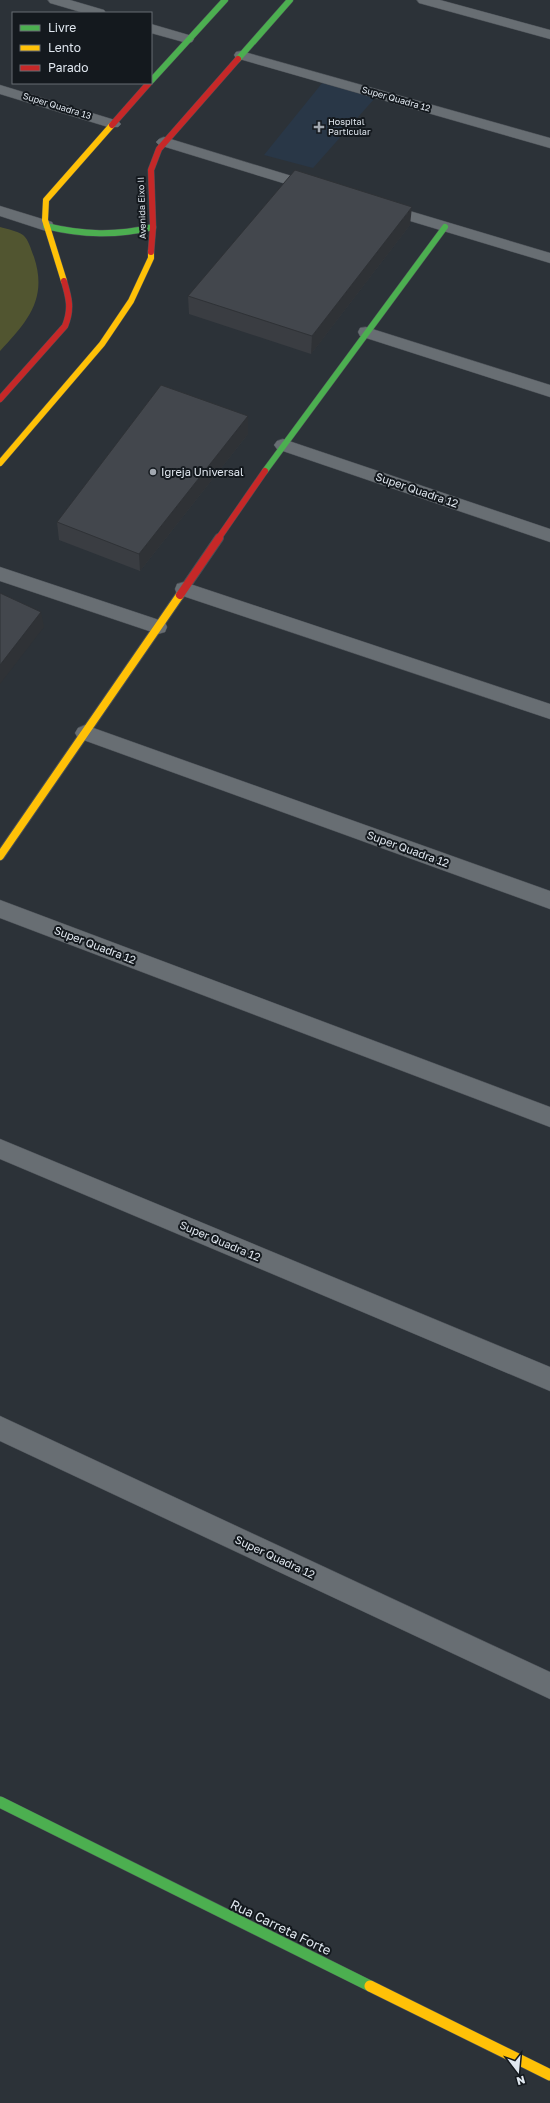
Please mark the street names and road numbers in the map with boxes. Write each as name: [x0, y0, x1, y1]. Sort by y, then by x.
street label: Super Quadra 12: [361, 83, 432, 114]
street label: Super Quadra 13: [22, 90, 93, 121]
street label: Avenida Eixo II: [135, 177, 148, 239]
street label: Super Quadra 12: [374, 469, 460, 510]
street label: Super Quadra 12: [365, 828, 451, 869]
street label: Super Quadra 12: [52, 923, 138, 966]
street label: Super Quadra 12: [178, 1218, 263, 1263]
street label: Super Quadra 12: [233, 1532, 317, 1581]
street label: Rua Carreta Forte: [228, 1896, 334, 1958]

